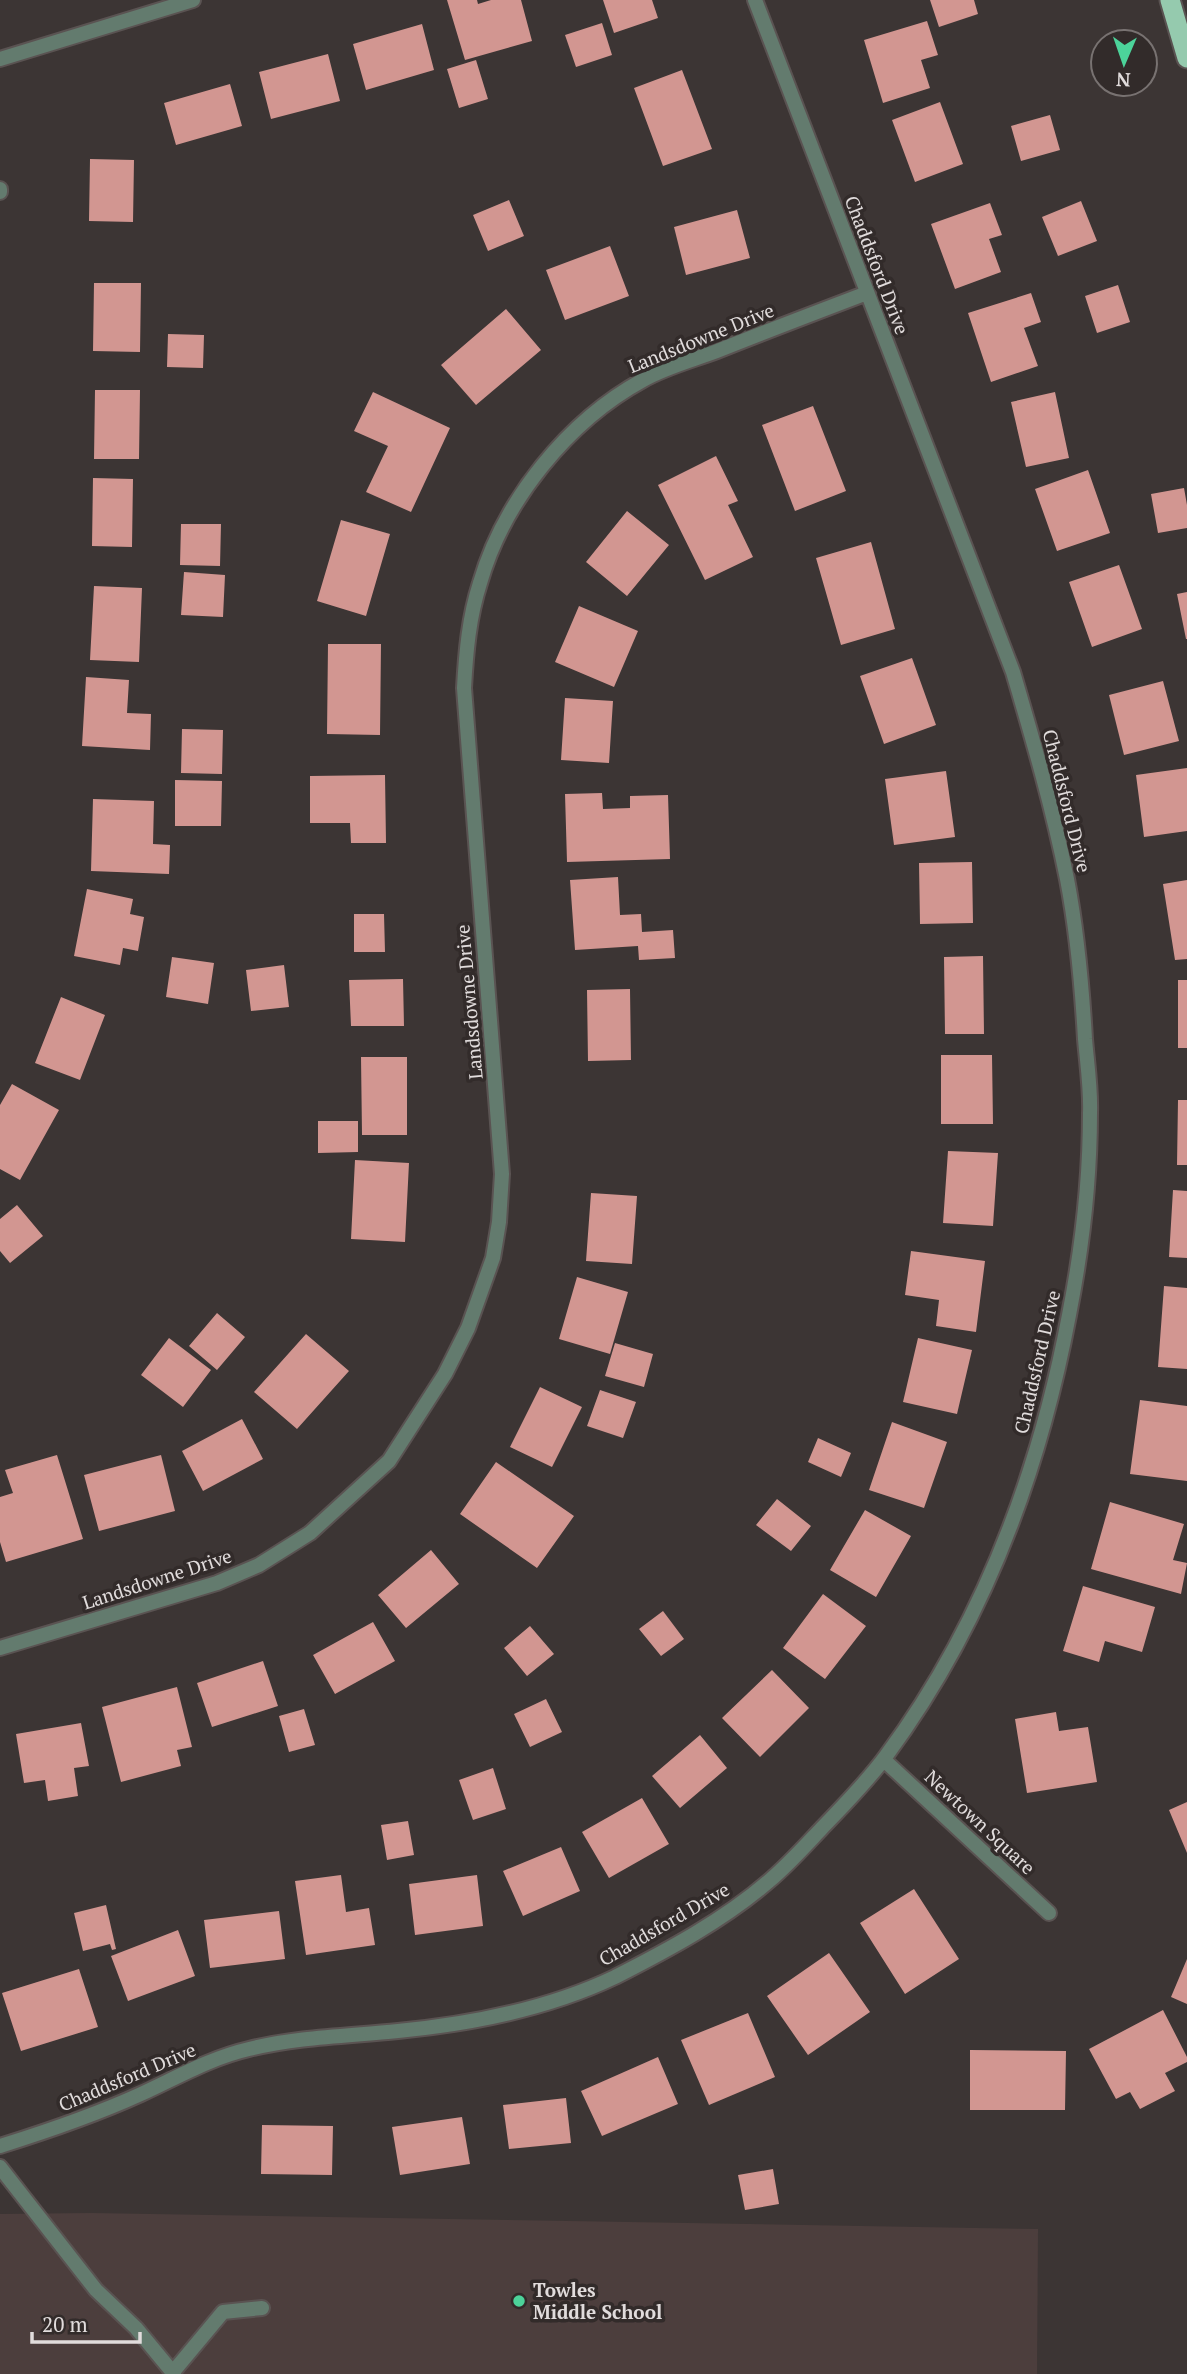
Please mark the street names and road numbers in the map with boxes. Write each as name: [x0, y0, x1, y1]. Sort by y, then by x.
street label: Chaddsford Drive: [840, 192, 915, 338]
street label: Landsdowne Drive: [624, 297, 778, 378]
street label: Chaddsford Drive: [1038, 727, 1097, 875]
street label: Landsdowne Drive: [449, 923, 488, 1081]
street label: Chaddsford Drive: [1008, 1288, 1065, 1436]
street label: Landsdowne Drive: [79, 1543, 235, 1614]
street label: Newtown Square: [920, 1764, 1041, 1879]
street label: Chaddsford Drive: [594, 1876, 734, 1971]
street label: Chaddsford Drive: [54, 2036, 199, 2117]

